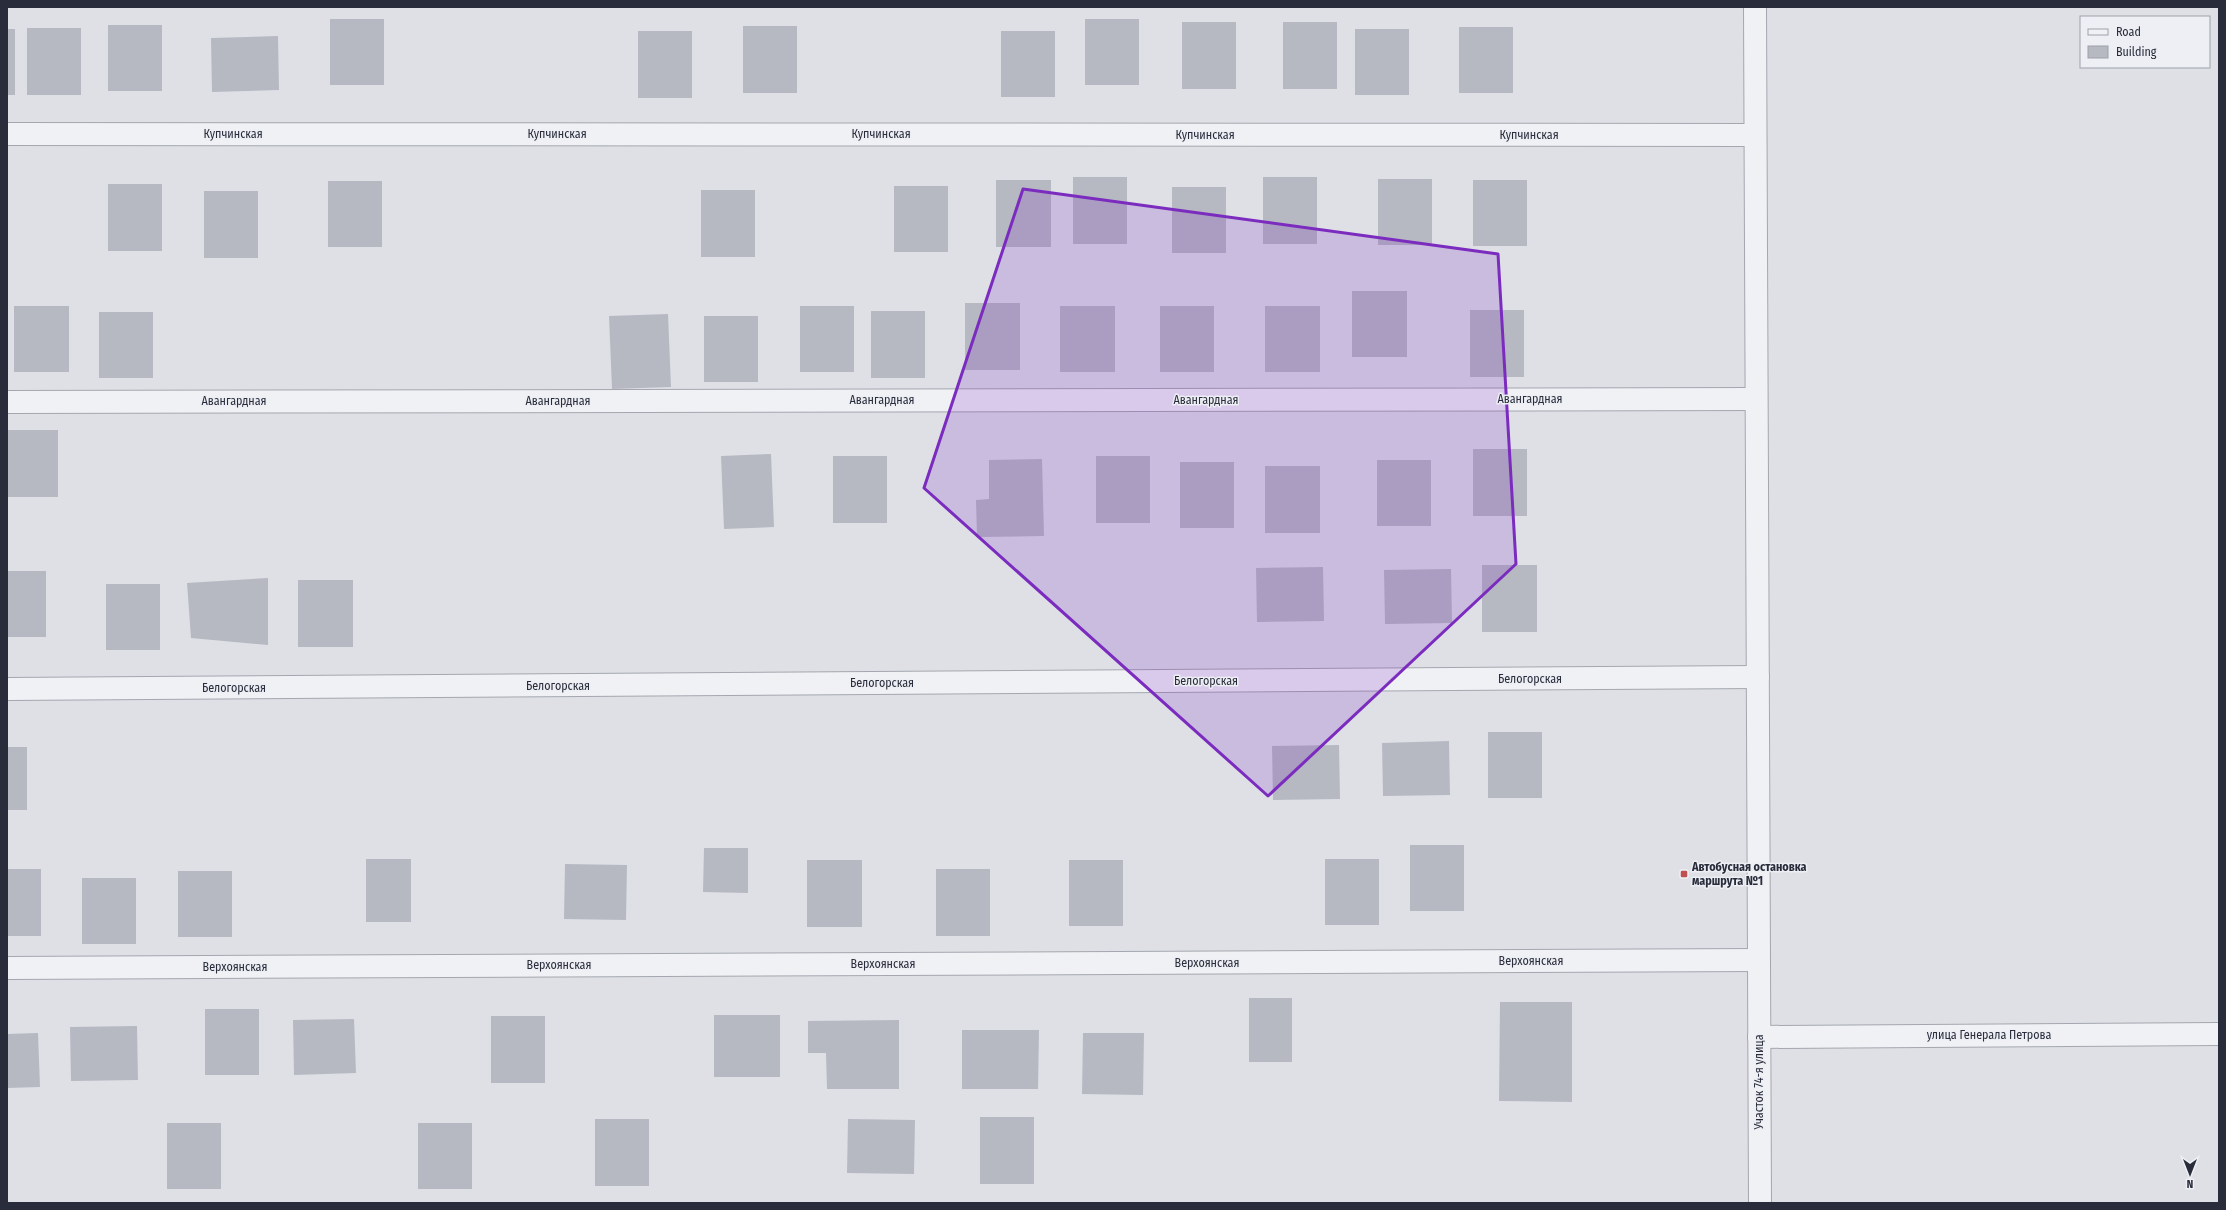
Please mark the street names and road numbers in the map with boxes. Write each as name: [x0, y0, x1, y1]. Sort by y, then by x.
street label: Купчинская: [203, 127, 263, 141]
street label: Купчинская: [527, 127, 587, 141]
street label: Купчинская: [851, 127, 911, 141]
street label: Купчинская: [1175, 128, 1235, 142]
street label: Купчинская: [1499, 128, 1559, 142]
street label: Авангардная: [1497, 392, 1563, 406]
street label: Авангардная: [849, 393, 915, 407]
street label: Авангардная: [1173, 393, 1239, 407]
street label: Авангардная: [201, 394, 267, 408]
street label: Авангардная: [525, 394, 591, 408]
street label: Белогорская: [1498, 672, 1562, 686]
street label: Белогорская: [1174, 674, 1238, 688]
street label: Белогорская: [850, 676, 914, 690]
street label: Белогорская: [526, 679, 590, 693]
street label: Белогорская: [202, 681, 266, 695]
street label: Верхоянская: [1499, 954, 1563, 968]
street label: Верхоянская: [1175, 956, 1239, 970]
street label: Верхоянская: [851, 957, 915, 971]
street label: Верхоянская: [527, 958, 591, 972]
street label: Верхоянская: [203, 960, 267, 974]
street label: улица Генерала Петрова: [1927, 1028, 2051, 1042]
street label: Участок 74-я улица: [1752, 1034, 1766, 1131]

